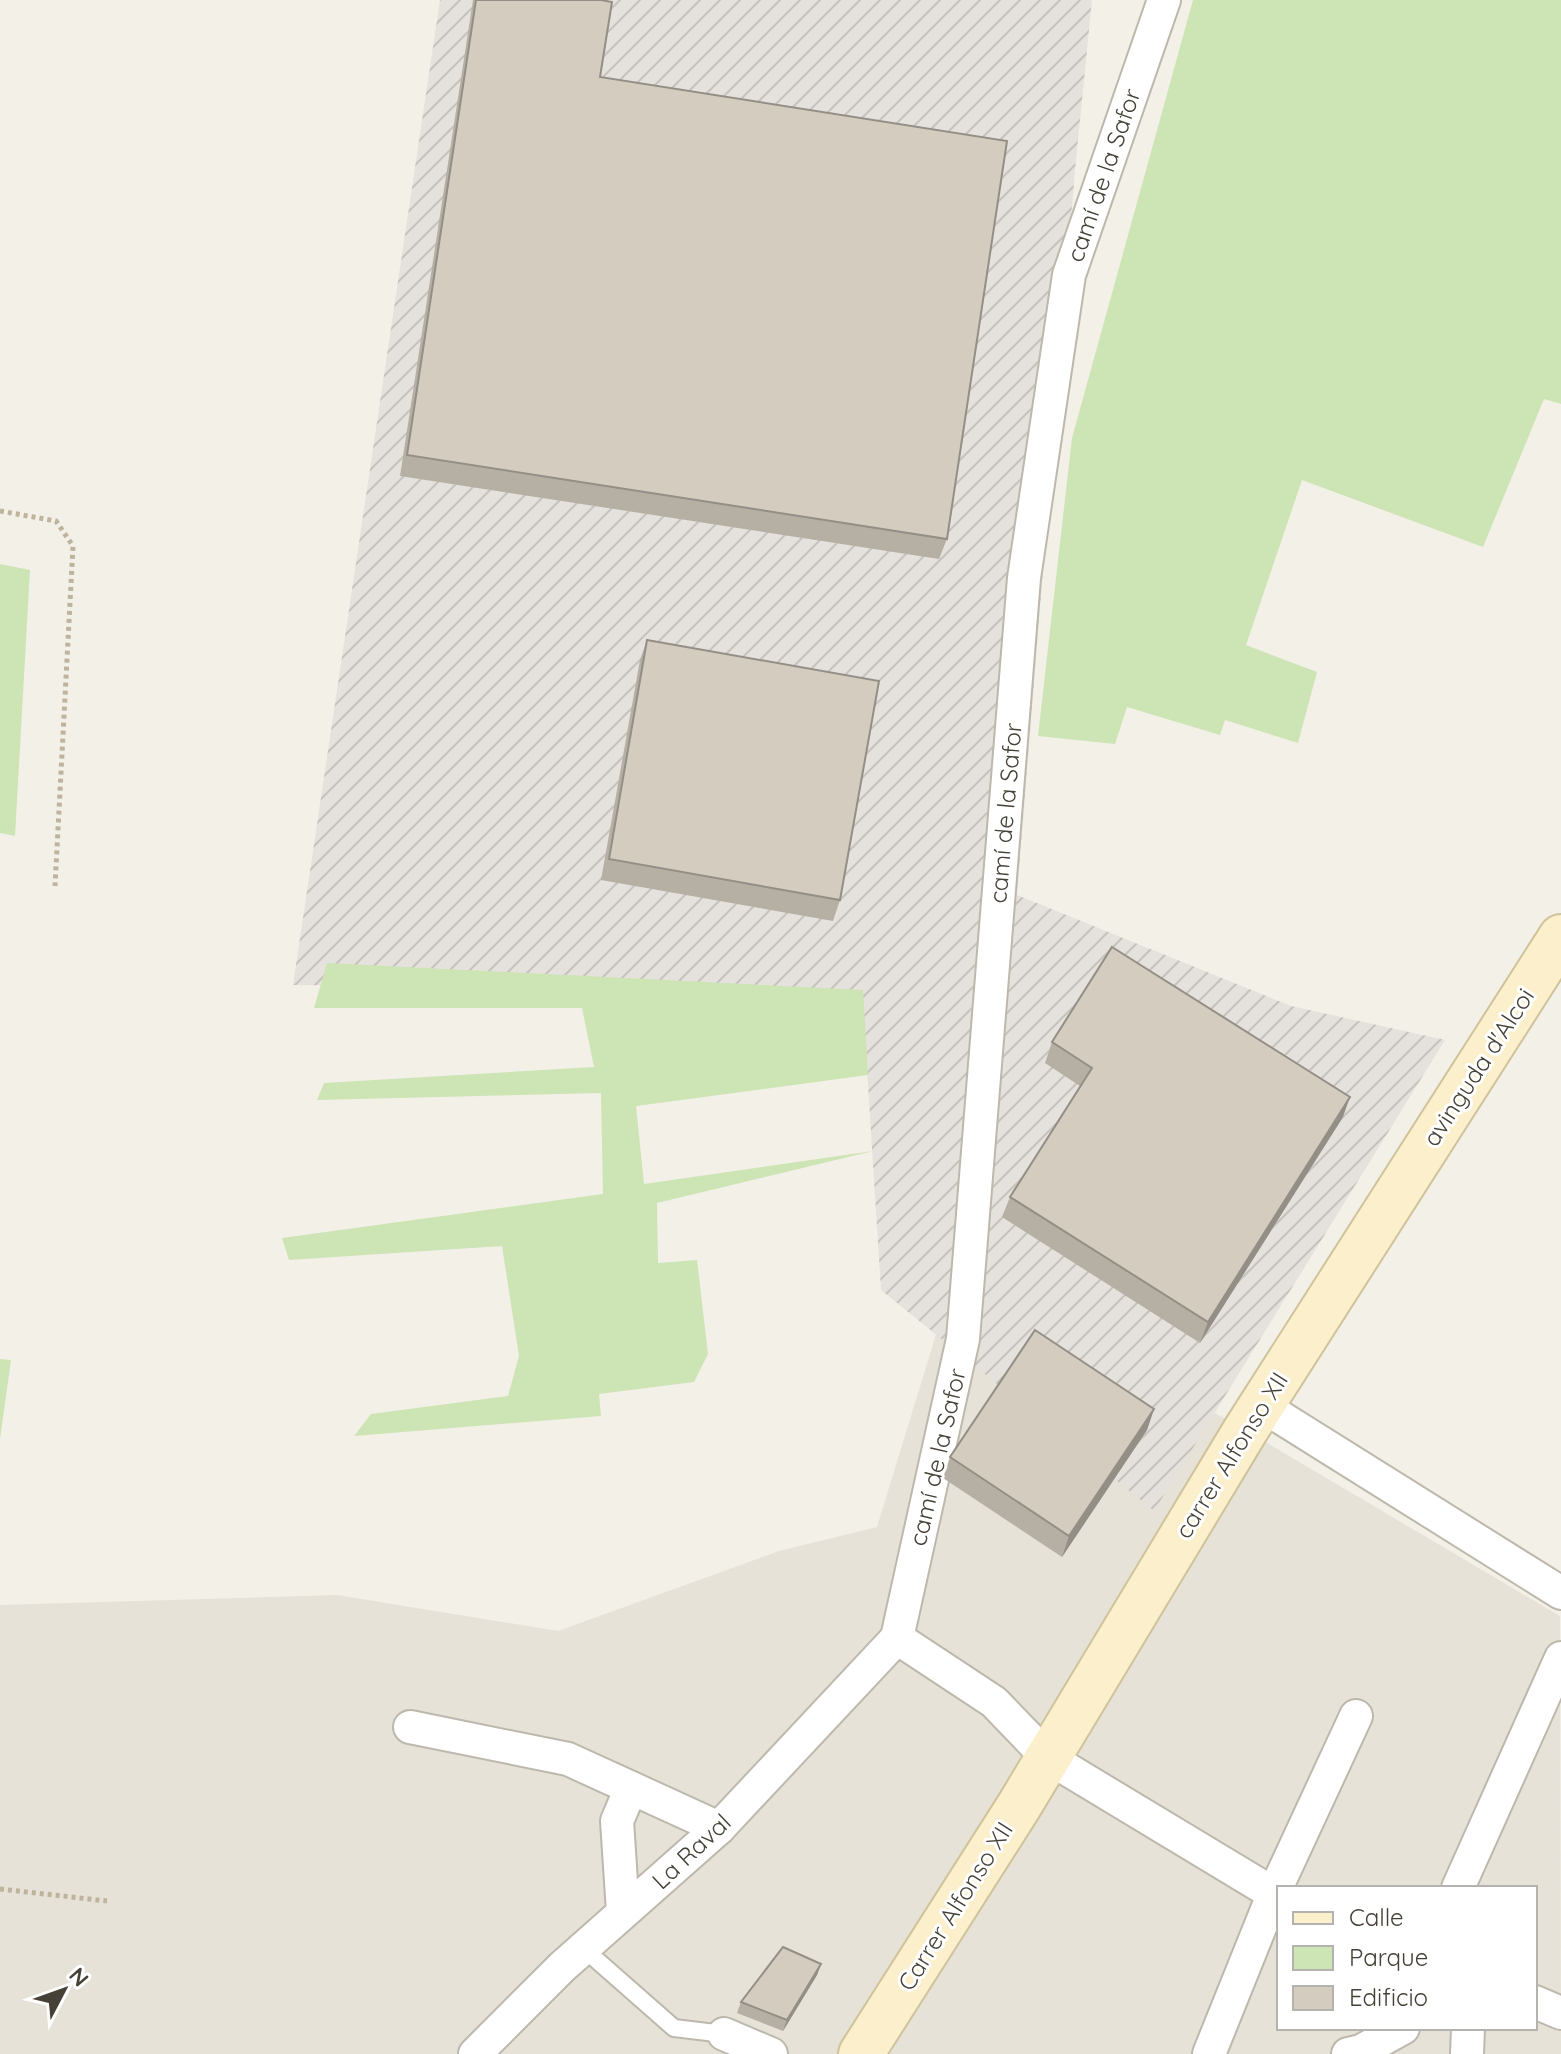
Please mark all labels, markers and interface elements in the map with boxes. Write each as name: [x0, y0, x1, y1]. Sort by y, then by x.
street label: camí de la Safor: [1059, 84, 1147, 266]
street label: camí de la Safor: [982, 721, 1028, 905]
street label: avinguda d'Alcoi: [1416, 982, 1540, 1152]
street label: camí de la Safor: [902, 1365, 972, 1549]
street label: carrer Alfonso XII: [1168, 1366, 1294, 1544]
street label: La Raval: [645, 1807, 737, 1895]
street label: Carrer Alfonso XII: [891, 1816, 1019, 1996]
legend: [1277, 1886, 1537, 2030]
text: Calle: [1349, 1902, 1404, 1932]
text: Parque: [1349, 1942, 1428, 1972]
north arrow: [24, 1950, 104, 2030]
text: N: [63, 1962, 95, 1992]
text: Edificio: [1349, 1982, 1428, 2012]

